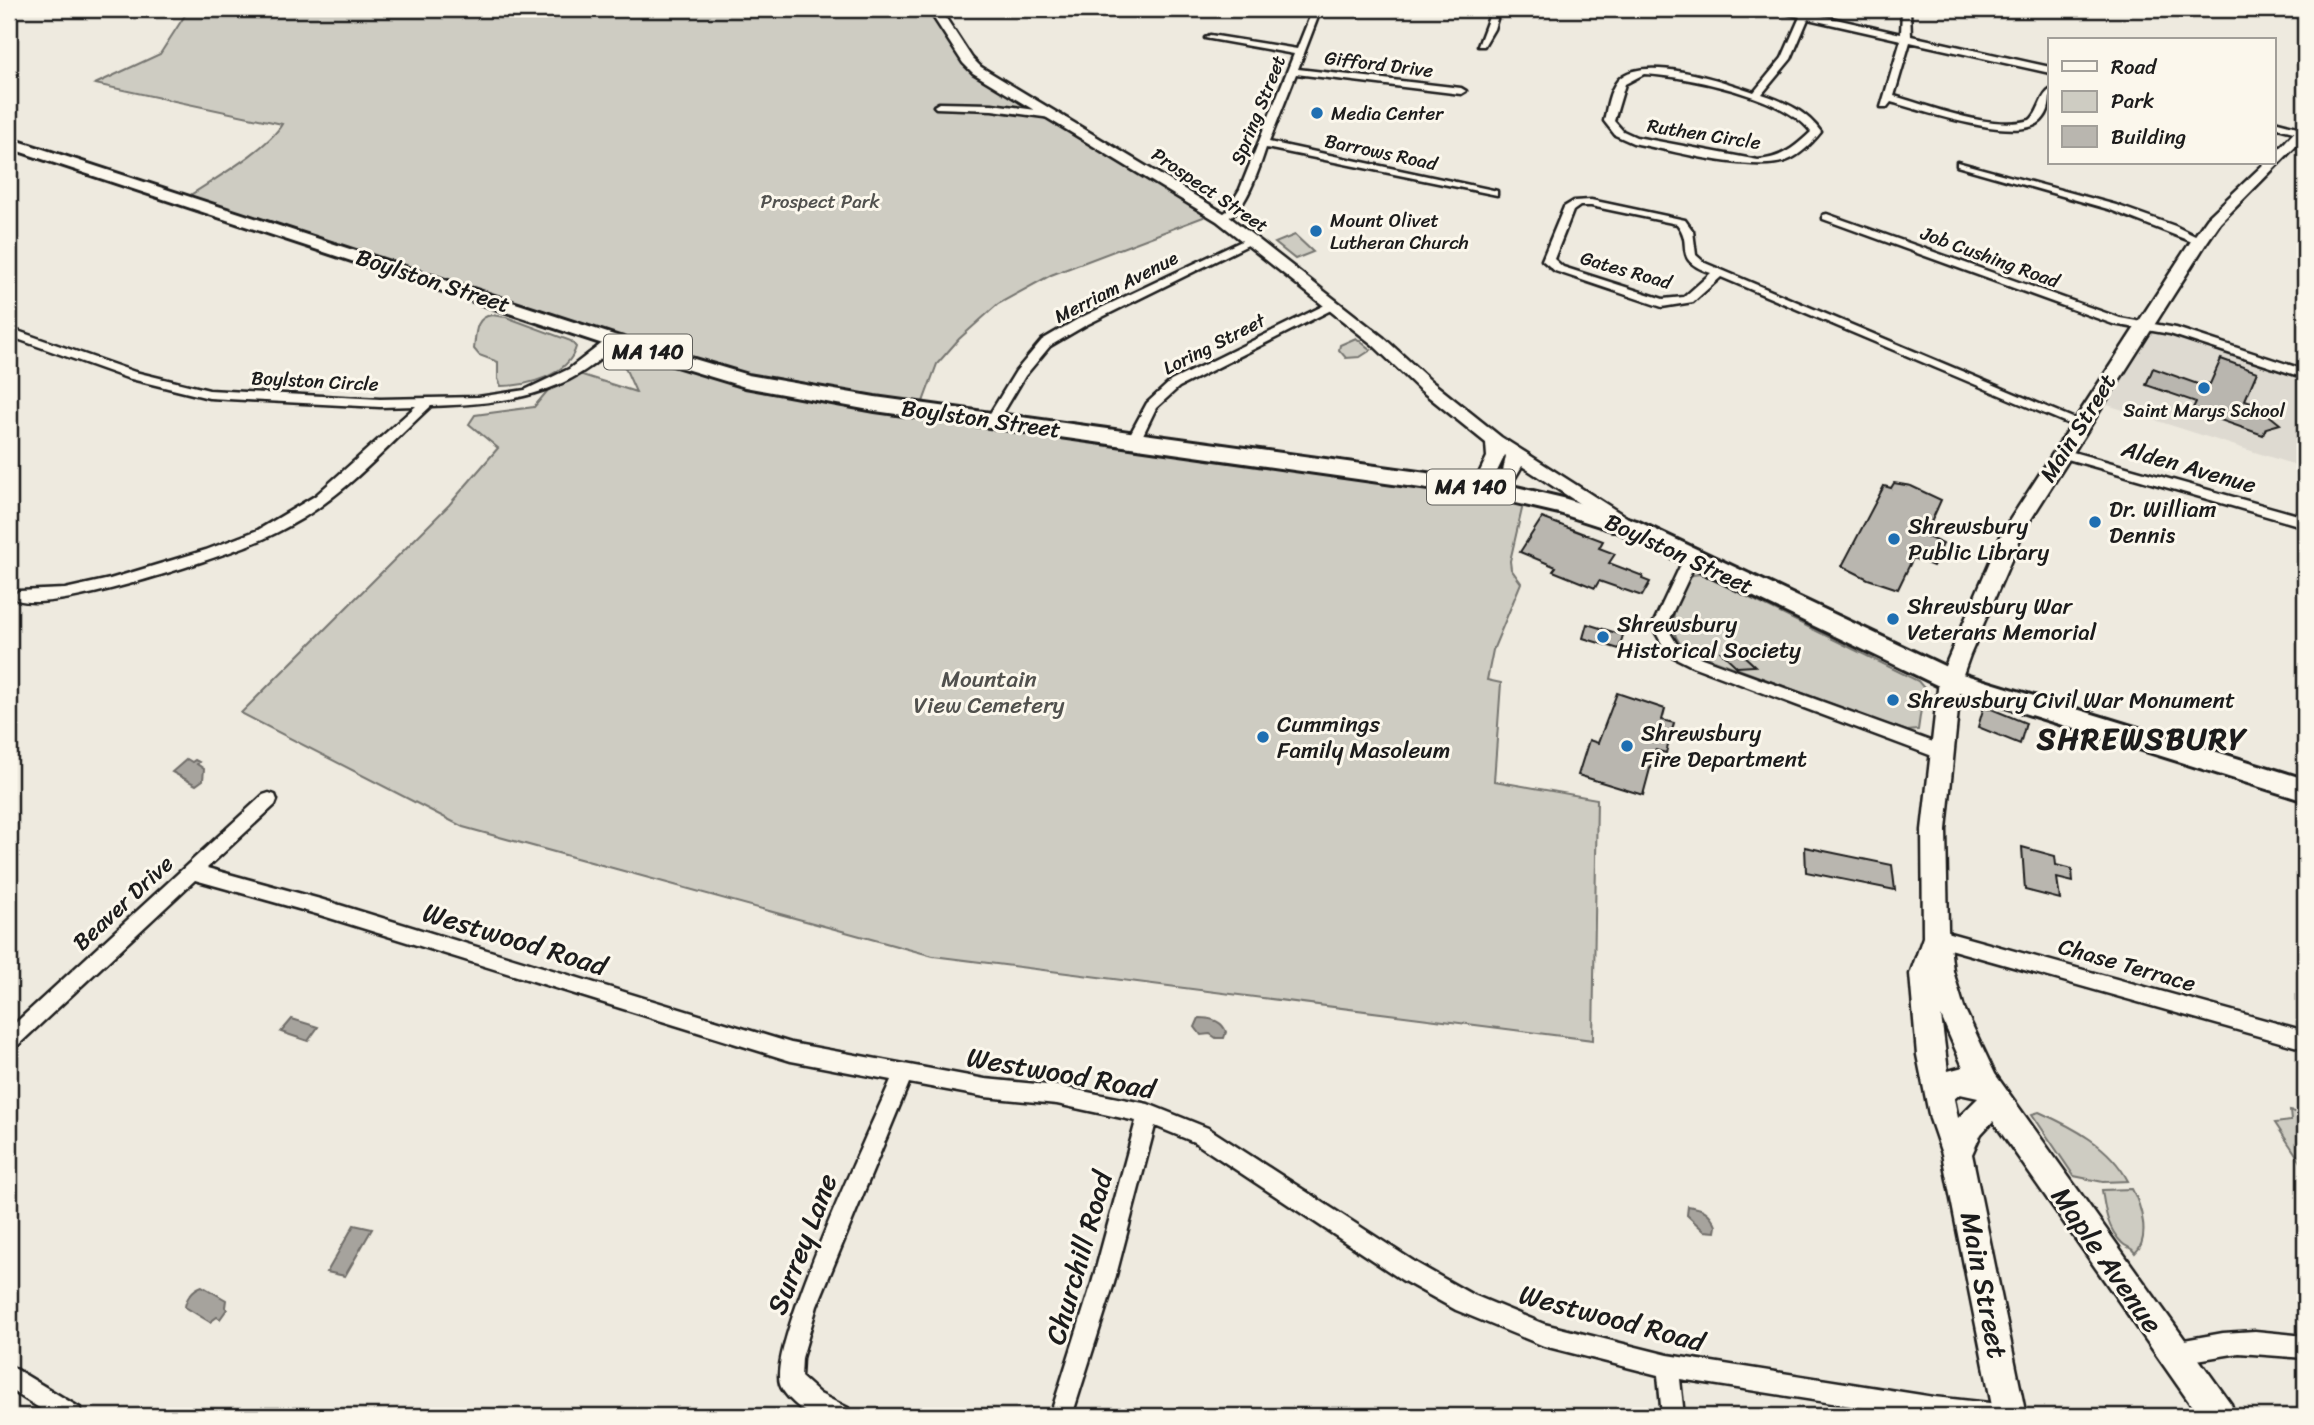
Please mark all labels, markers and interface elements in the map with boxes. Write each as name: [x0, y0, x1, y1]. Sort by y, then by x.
legend: [2048, 38, 2276, 164]
street label: Gifford Drive: [1323, 41, 1435, 87]
text: Road: [2111, 48, 2158, 86]
street label: Spring Street: [1221, 50, 1295, 170]
text: Park: [2111, 82, 2154, 120]
place label: Media Center: [1331, 97, 1444, 130]
marker: Media Center: [1309, 105, 1325, 121]
street label: Ruthen Circle: [1645, 109, 1763, 159]
text: Building: [2111, 118, 2187, 156]
street label: Barrows Road: [1322, 124, 1441, 180]
street label: Prospect Street: [1145, 138, 1275, 242]
park label: Prospect Park: [760, 185, 881, 218]
place label: Mount Olivet Lutheran Church: [1330, 204, 1469, 259]
street label: Job Cushing Road: [1915, 216, 2066, 298]
marker: Mount Olivet Lutheran Church: [1308, 223, 1324, 239]
street label: Boylston Street: [350, 237, 516, 325]
street label: Merriam Avenue: [1048, 241, 1184, 333]
street label: Gates Road: [1576, 241, 1677, 299]
street label: Loring Street: [1157, 303, 1272, 384]
road number: MA 140: [604, 334, 692, 370]
street label: Boylston Circle: [251, 361, 380, 401]
street label: Main Street: [2028, 365, 2128, 491]
marker: Saint Marys School: [2196, 380, 2212, 396]
street label: Boylston Street: [899, 388, 1063, 450]
place label: Saint Marys School: [2123, 394, 2285, 427]
street label: Alden Avenue: [2116, 428, 2261, 506]
road number: MA 140: [1427, 470, 1515, 504]
place label: Dr. William Dennis: [2109, 489, 2217, 556]
street label: Boylston Street: [1598, 502, 1760, 606]
place label: Shrewsbury Public Library: [1908, 506, 2049, 573]
marker: Dr. William Dennis: [2087, 514, 2103, 530]
marker: Shrewsbury Public Library: [1886, 531, 1902, 547]
place label: Shrewsbury War Veterans Memorial: [1907, 586, 2097, 653]
place label: Shrewsbury Historical Society: [1617, 604, 1801, 671]
marker: Shrewsbury War Veterans Memorial: [1885, 611, 1901, 627]
marker: Shrewsbury Historical Society: [1595, 629, 1611, 645]
park label: Mountain View Cemetery: [913, 659, 1065, 726]
place label: Shrewsbury Civil War Monument: [1907, 680, 2235, 721]
marker: Shrewsbury Civil War Monument: [1885, 692, 1901, 708]
place label: Cummings Family Masoleum: [1277, 704, 1450, 771]
district label: SHREWSBURY: [2036, 712, 2248, 766]
place label: Shrewsbury Fire Department: [1641, 713, 1807, 780]
marker: Cummings Family Masoleum: [1255, 729, 1271, 745]
marker: Shrewsbury Fire Department: [1619, 738, 1635, 754]
street label: Beaver Drive: [63, 845, 184, 961]
street label: Westwood Road: [417, 888, 615, 991]
street label: Chase Terrace: [2053, 926, 2201, 1004]
street label: Westwood Road: [963, 1032, 1161, 1114]
street label: Churchill Road: [1031, 1164, 1128, 1350]
street label: Surrey Lane: [753, 1166, 851, 1322]
street label: Maple Avenue: [2038, 1176, 2176, 1344]
street label: Main Street: [1946, 1207, 2022, 1363]
street label: Westwood Road: [1514, 1270, 1713, 1367]

